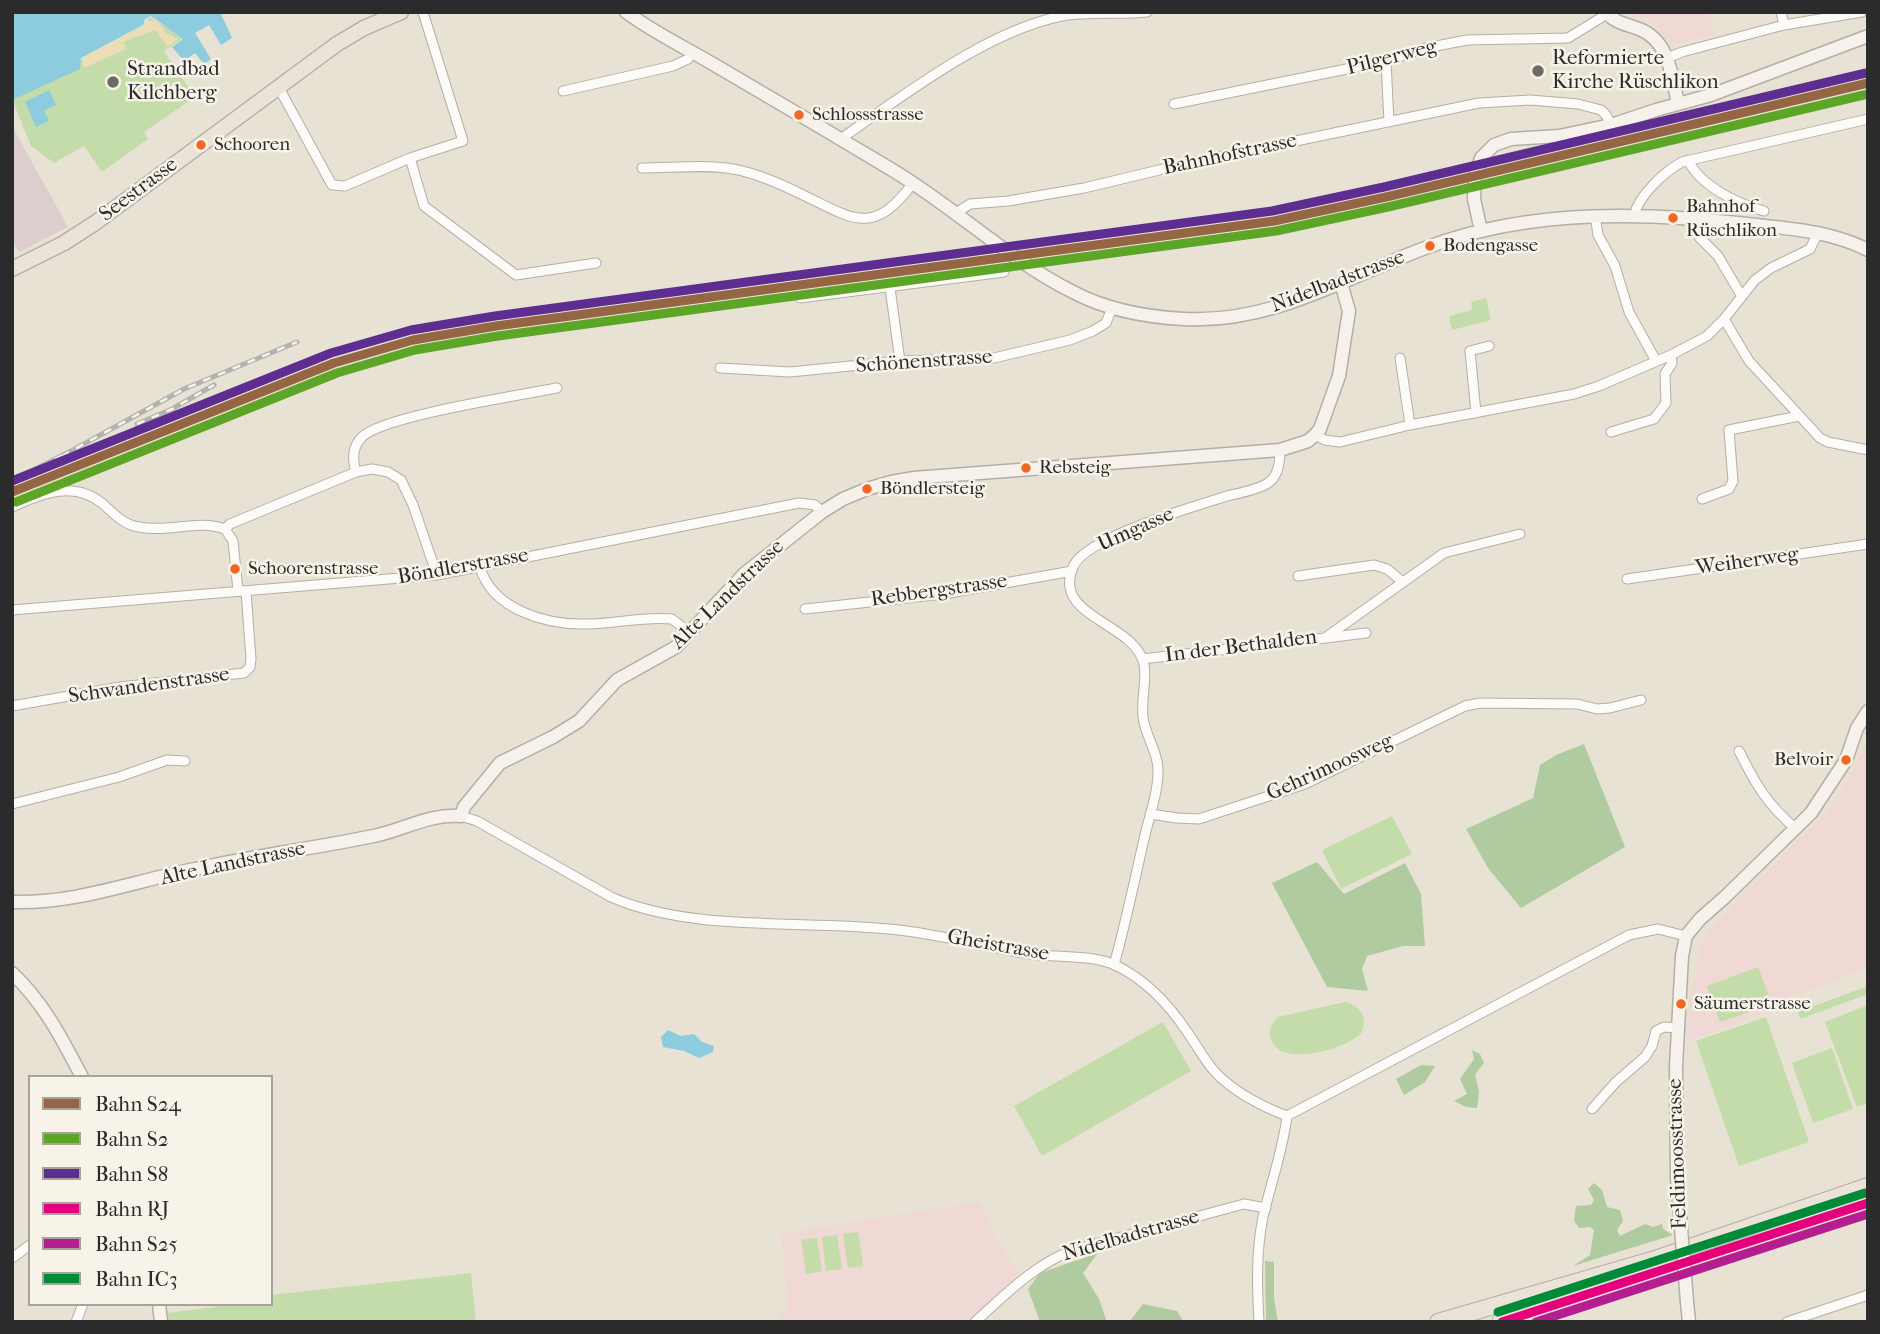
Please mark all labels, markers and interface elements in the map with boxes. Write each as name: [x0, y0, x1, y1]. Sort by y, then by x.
street label: Pilgerweg: [1344, 35, 1440, 81]
place label: Reformierte Kirche Rüschlikon: [1552, 46, 1719, 96]
place label: Strandbad Kilchberg: [127, 57, 220, 107]
marker: Reformierte Kirche Rüschlikon: [1530, 63, 1546, 79]
marker: Strandbad Kilchberg: [105, 74, 121, 90]
place label: Schlossstrasse: [812, 104, 924, 126]
marker: Schlossstrasse: [792, 108, 806, 122]
street label: Bahnhofstrasse: [1161, 129, 1299, 181]
place label: Schooren: [214, 134, 290, 156]
marker: Schooren: [194, 138, 208, 152]
street label: Seestrasse: [95, 152, 183, 228]
place label: Bahnhof Rüschlikon: [1686, 196, 1777, 240]
marker: Bahnhof Rüschlikon: [1666, 211, 1680, 225]
place label: Bodengasse: [1443, 235, 1538, 257]
marker: Bodengasse: [1423, 239, 1437, 253]
street label: Nidelbadstrasse: [1268, 245, 1408, 319]
street label: Schönenstrasse: [855, 345, 993, 379]
place label: Rebsteig: [1039, 457, 1111, 479]
marker: Rebsteig: [1019, 461, 1033, 475]
place label: Böndlersteig: [880, 478, 985, 500]
marker: Böndlersteig: [860, 482, 874, 496]
street label: Umgasse: [1094, 502, 1178, 558]
street label: Alte Landstrasse: [666, 535, 790, 655]
street label: Weiherweg: [1694, 542, 1800, 582]
street label: Böndlerstrasse: [396, 543, 530, 591]
place label: Schoorenstrasse: [248, 558, 378, 580]
marker: Schoorenstrasse: [228, 562, 242, 576]
street label: Rebbergstrasse: [869, 569, 1009, 613]
street label: In der Bethalden: [1164, 625, 1318, 669]
street label: Schwandenstrasse: [67, 662, 231, 710]
street label: Gehrimoosweg: [1263, 729, 1397, 807]
place label: Belvoir: [1774, 749, 1833, 771]
marker: Belvoir: [1839, 753, 1853, 767]
street label: Alte Landstrasse: [158, 836, 308, 892]
street label: Gheistrasse: [945, 925, 1051, 967]
place label: Säumerstrasse: [1694, 993, 1811, 1015]
marker: Säumerstrasse: [1674, 997, 1688, 1011]
legend: [28, 1075, 273, 1306]
street label: Feldimoosstrasse: [1663, 1078, 1693, 1230]
text: Bahn S24: [95, 1092, 181, 1116]
text: Bahn S2: [95, 1127, 169, 1151]
text: Bahn S8: [95, 1162, 168, 1186]
text: Bahn RJ: [95, 1197, 170, 1221]
street label: Nidelbadstrasse: [1060, 1204, 1202, 1268]
text: Bahn S25: [95, 1232, 178, 1256]
text: Bahn IC3: [95, 1267, 178, 1291]

